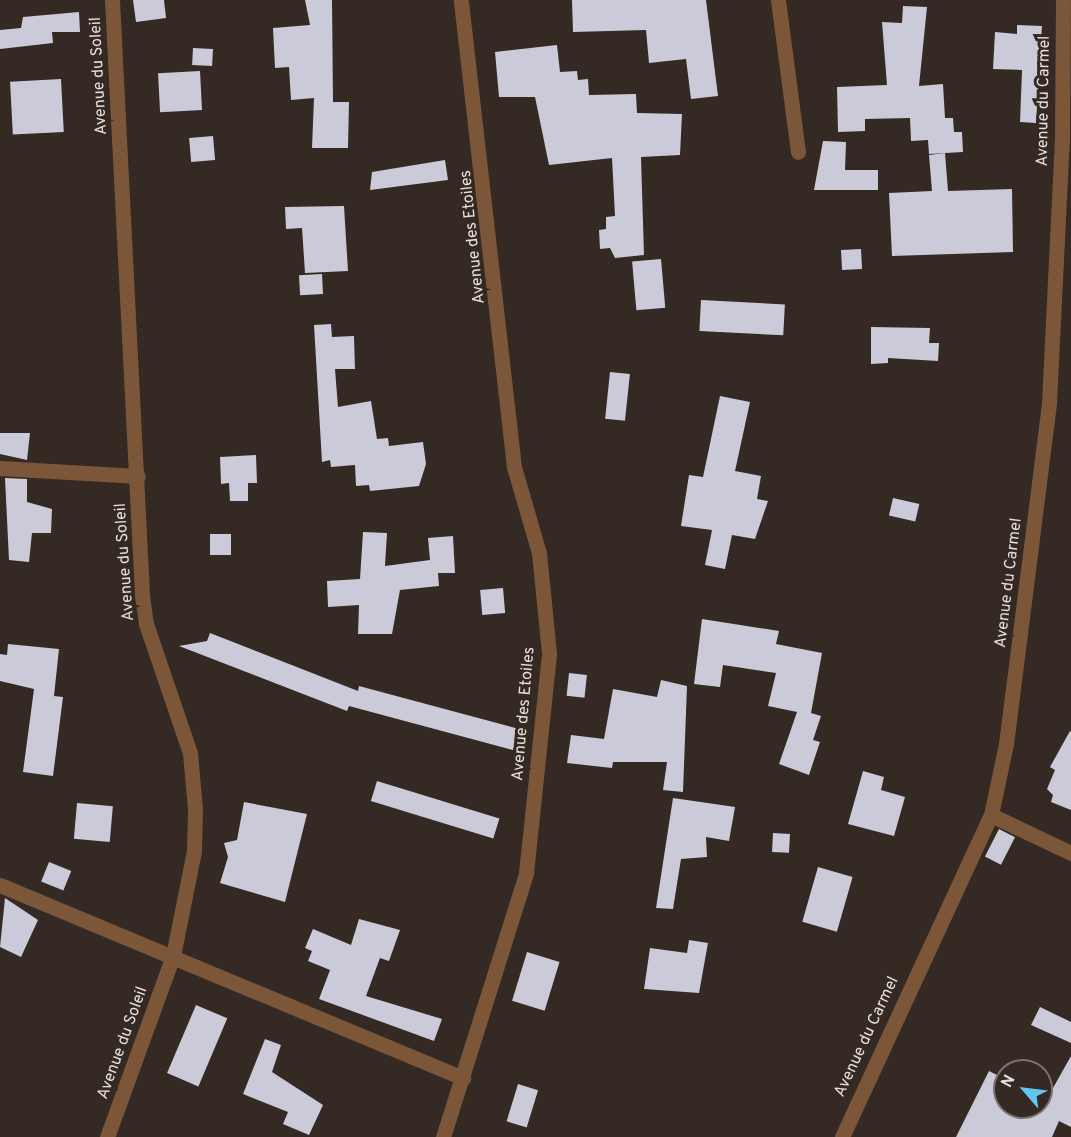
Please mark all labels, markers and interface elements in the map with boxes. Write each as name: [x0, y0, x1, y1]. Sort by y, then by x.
street label: Avenue du Soleil: [86, 16, 112, 136]
street label: Avenue du Carmel: [1033, 35, 1055, 167]
street label: Avenue des Etoiles: [456, 169, 490, 305]
street label: Avenue du Soleil: [111, 502, 139, 622]
street label: Avenue du Carmel: [992, 517, 1026, 649]
street label: Avenue des Etoiles: [509, 646, 539, 782]
street label: Avenue du Carmel: [831, 974, 903, 1100]
street label: Avenue du Soleil: [94, 984, 152, 1102]
north arrow: [993, 1059, 1053, 1119]
text: N: [997, 1072, 1020, 1091]

